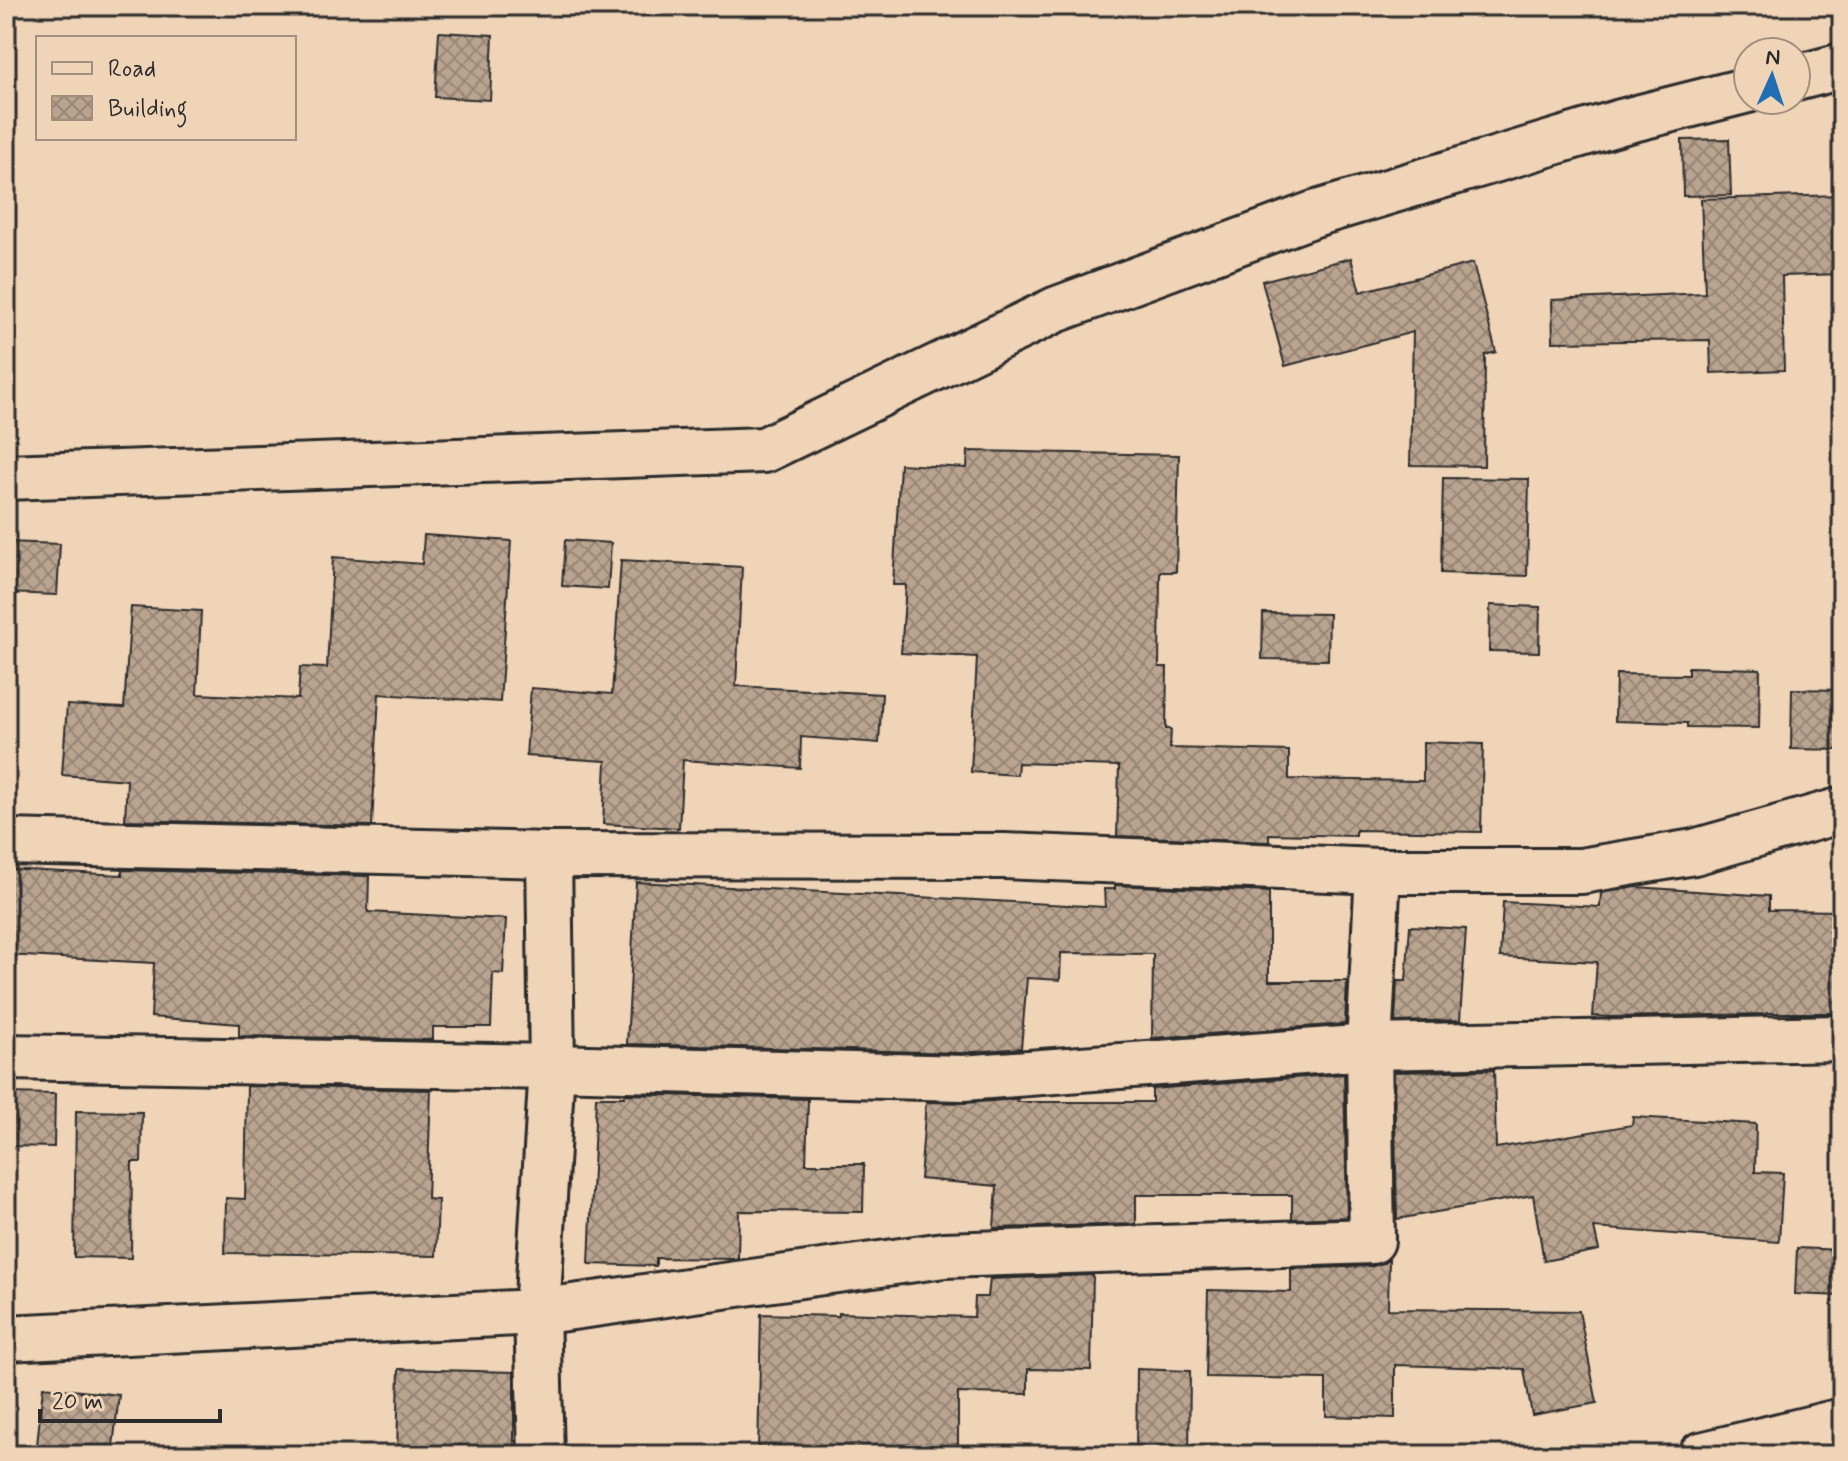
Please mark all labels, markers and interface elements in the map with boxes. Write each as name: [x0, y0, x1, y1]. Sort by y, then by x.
legend: [36, 36, 296, 140]
north arrow: [1732, 36, 1812, 116]
text: N: [1765, 44, 1781, 72]
text: Road: [108, 54, 156, 85]
text: Building: [108, 94, 188, 128]
scale bar: [40, 1373, 220, 1423]
text: 20 m: [52, 1387, 103, 1418]

